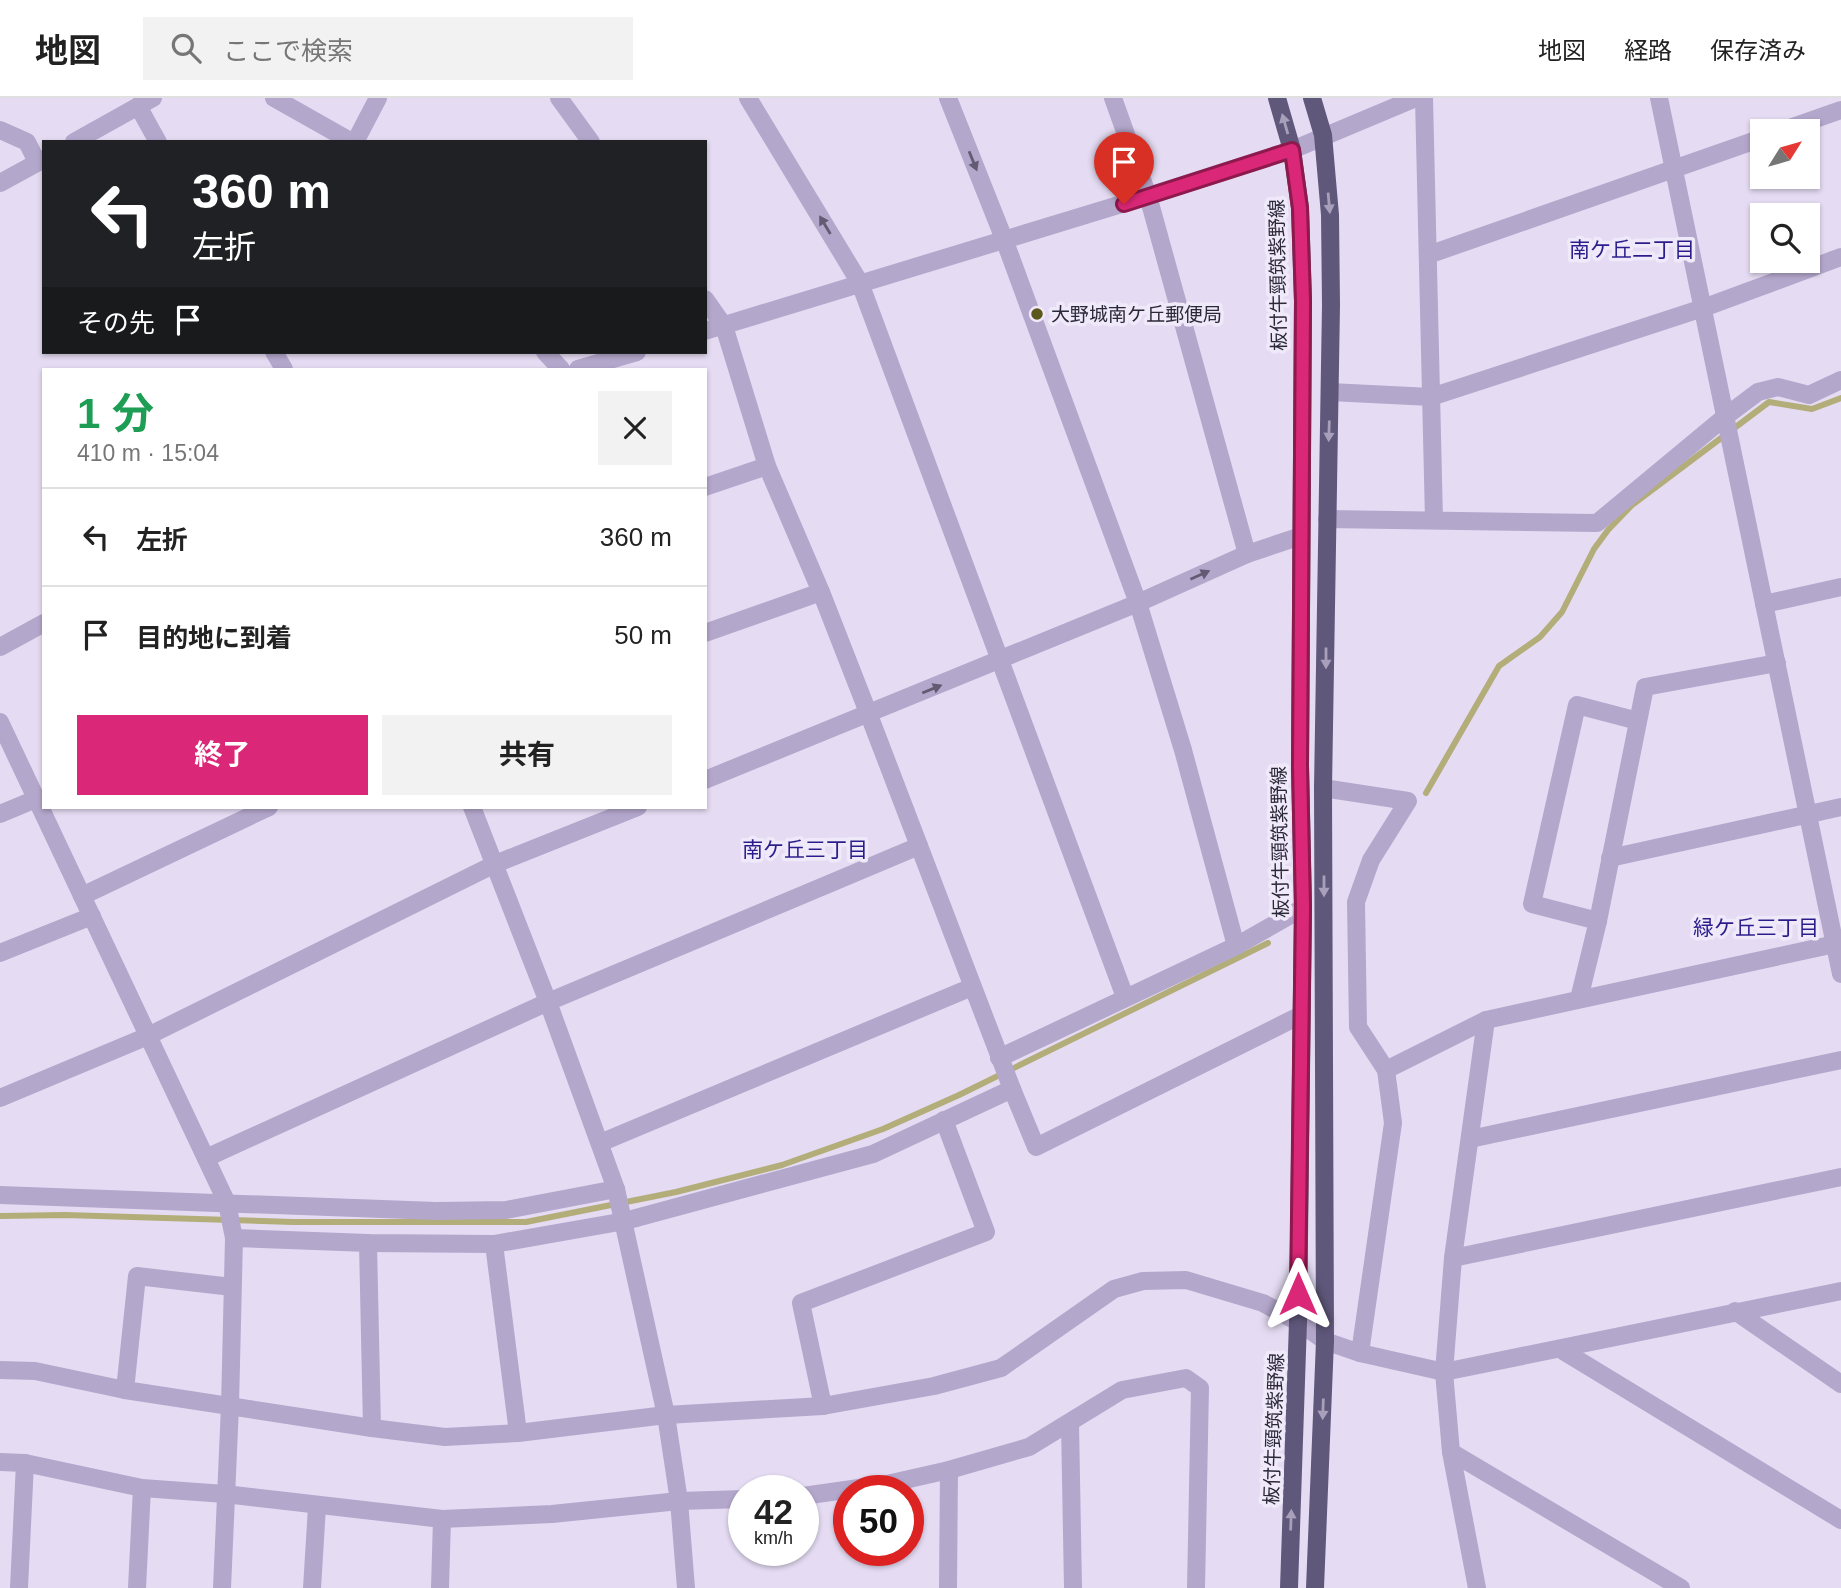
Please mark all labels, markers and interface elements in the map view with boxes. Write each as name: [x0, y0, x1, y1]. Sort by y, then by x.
search box: [143, 17, 633, 80]
icon: search: [167, 29, 205, 67]
text: 地図: [35, 32, 101, 69]
text: ここで検索: [223, 36, 353, 66]
text: 地図: [1538, 37, 1586, 64]
text: 経路: [1624, 37, 1672, 64]
text: 保存済み: [1710, 37, 1806, 64]
one-way arrow: [1279, 113, 1289, 134]
north arrow: [1750, 119, 1820, 189]
map controls: [1750, 119, 1820, 273]
pin: [1094, 132, 1154, 204]
icon: arrive: [1105, 143, 1143, 181]
one-way arrow: [968, 151, 979, 172]
text: 360 m: [192, 164, 331, 218]
icon: left: [77, 168, 168, 259]
one-way arrow: [1324, 193, 1335, 215]
street label: 板付牛頸筑紫野線: [1266, 199, 1290, 351]
button: search: [1750, 203, 1820, 273]
one-way arrow: [818, 215, 831, 234]
text: 左折: [192, 229, 256, 265]
district label: 南ケ丘二丁目: [1569, 238, 1695, 261]
icon: arrive: [169, 301, 207, 339]
place label: 大野城南ケ丘郵便局: [1051, 304, 1222, 325]
marker: 大野城南ケ丘郵便局: [1029, 306, 1045, 322]
text: その先: [77, 308, 155, 338]
text: 1 分: [77, 390, 154, 437]
button: close: [598, 391, 672, 465]
one-way arrow: [1324, 420, 1335, 442]
text: 410 m · 15:04: [77, 440, 219, 466]
icon: left: [77, 518, 115, 556]
text: 360 m: [600, 522, 672, 552]
text: 左折: [136, 525, 188, 555]
one-way arrow: [1190, 569, 1210, 581]
icon: arrive: [77, 616, 115, 654]
text: 50 m: [614, 620, 672, 650]
text: 目的地に到着: [136, 623, 292, 653]
one-way arrow: [1320, 648, 1332, 670]
one-way arrow: [921, 683, 942, 694]
button: 終了: [77, 715, 368, 795]
button: 共有: [382, 715, 672, 795]
street label: 板付牛頸筑紫野線: [1268, 766, 1292, 918]
district label: 南ケ丘三丁目: [742, 838, 868, 861]
one-way arrow: [1318, 875, 1330, 897]
district label: 緑ケ丘三丁目: [1693, 916, 1819, 939]
position arrow: [1261, 1257, 1335, 1331]
street label: 板付牛頸筑紫野線: [1261, 1353, 1287, 1505]
one-way arrow: [1317, 1398, 1328, 1420]
speed limit sign: 50: [833, 1475, 924, 1566]
text: 42: [754, 1492, 793, 1531]
one-way arrow: [1286, 1509, 1297, 1531]
text: km/h: [754, 1528, 793, 1548]

